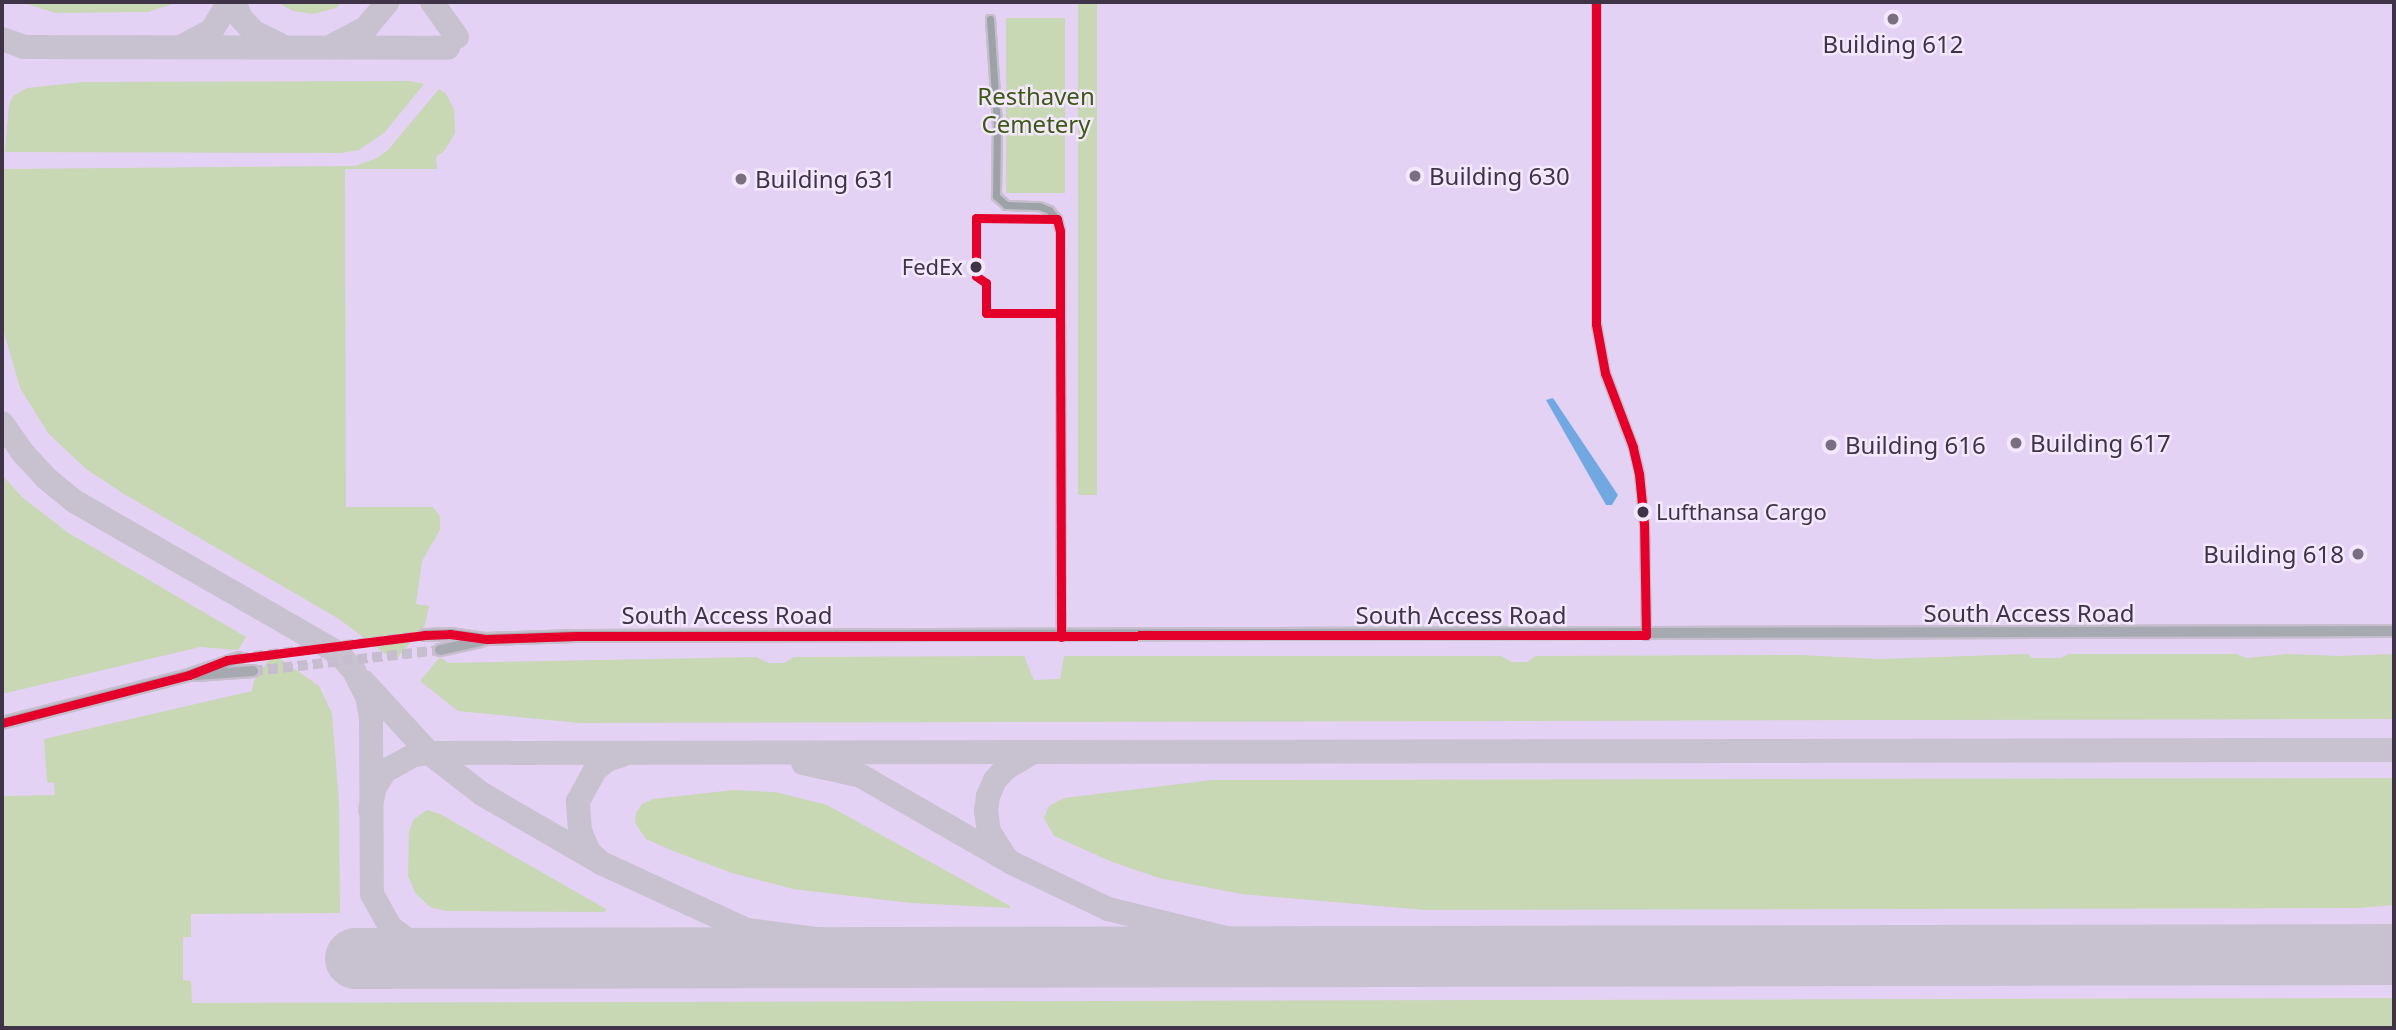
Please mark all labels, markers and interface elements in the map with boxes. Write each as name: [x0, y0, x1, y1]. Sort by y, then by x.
marker: Building 612: [1885, 11, 1901, 27]
place label: Building 612: [1823, 30, 1963, 58]
park label: Resthaven Cemetery: [977, 82, 1095, 138]
place label: Building 630: [1429, 162, 1570, 190]
place label: Building 631: [755, 165, 896, 193]
marker: Building 630: [1407, 168, 1423, 184]
marker: Building 631: [733, 171, 749, 187]
place label: FedEx: [902, 254, 963, 280]
marker: FedEx: [969, 260, 983, 274]
place label: Building 617: [2030, 429, 2171, 457]
place label: Building 616: [1845, 431, 1986, 459]
marker: Building 617: [2008, 435, 2024, 451]
marker: Building 616: [1823, 437, 1839, 453]
place label: Lufthansa Cargo: [1656, 499, 1827, 525]
marker: Lufthansa Cargo: [1636, 505, 1650, 519]
place label: Building 618: [2203, 540, 2344, 568]
marker: Building 618: [2350, 546, 2366, 562]
street label: South Access Road: [1923, 599, 2135, 627]
street label: South Access Road: [621, 601, 833, 629]
street label: South Access Road: [1355, 601, 1567, 629]

